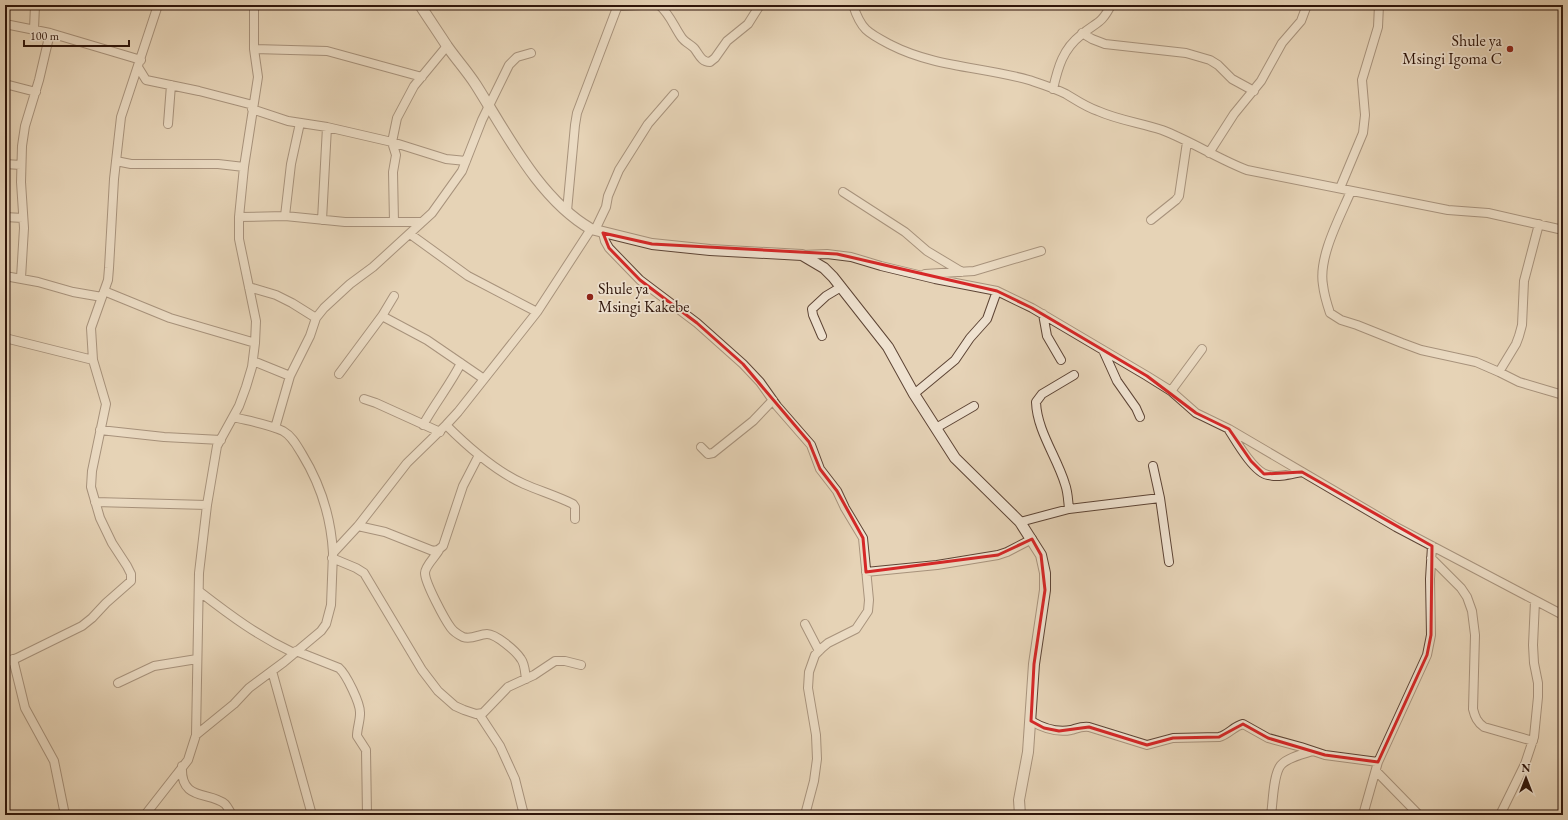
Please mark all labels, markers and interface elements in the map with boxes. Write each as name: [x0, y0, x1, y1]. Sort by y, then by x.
scale bar: [24, 22, 129, 48]
text: 100 m: [30, 28, 60, 44]
place label: Shule ya Msingi Igoma C: [1402, 30, 1503, 69]
marker: Shule ya Msingi Igoma C: [1505, 44, 1515, 54]
place label: Shule ya Msingi Kakebe: [598, 278, 690, 317]
marker: Shule ya Msingi Kakebe: [585, 292, 595, 302]
north arrow: [1506, 758, 1546, 798]
text: N: [1522, 761, 1531, 775]

